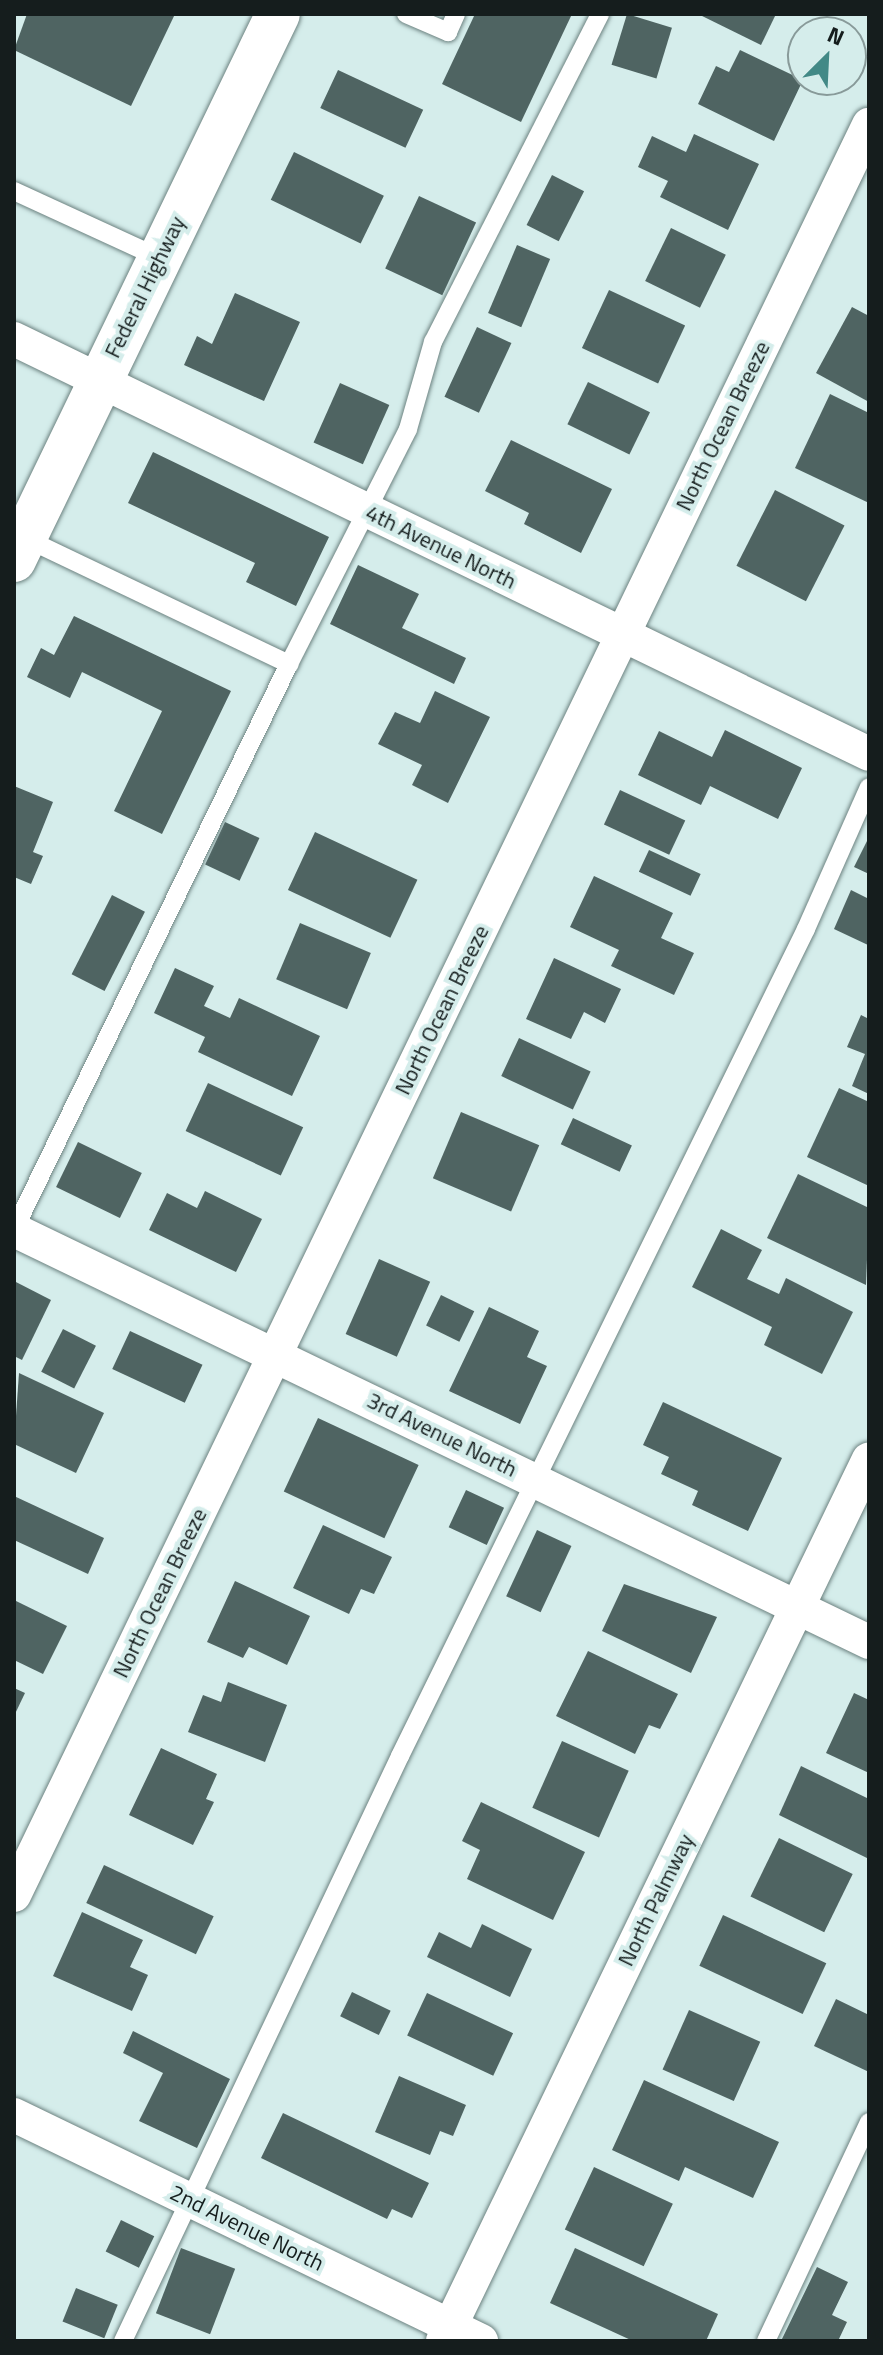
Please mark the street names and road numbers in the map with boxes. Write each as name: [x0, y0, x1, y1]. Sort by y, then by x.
street label: Federal Highway: [99, 212, 191, 362]
street label: North Ocean Breeze: [671, 337, 775, 515]
street label: 4th Avenue North: [362, 499, 520, 595]
street label: North Ocean Breeze: [390, 921, 494, 1099]
street label: 3rd Avenue North: [363, 1387, 521, 1483]
street label: North Ocean Breeze: [108, 1504, 212, 1682]
street label: North Palmway: [613, 1830, 699, 1970]
street label: 2nd Avenue North: [166, 2179, 328, 2277]

